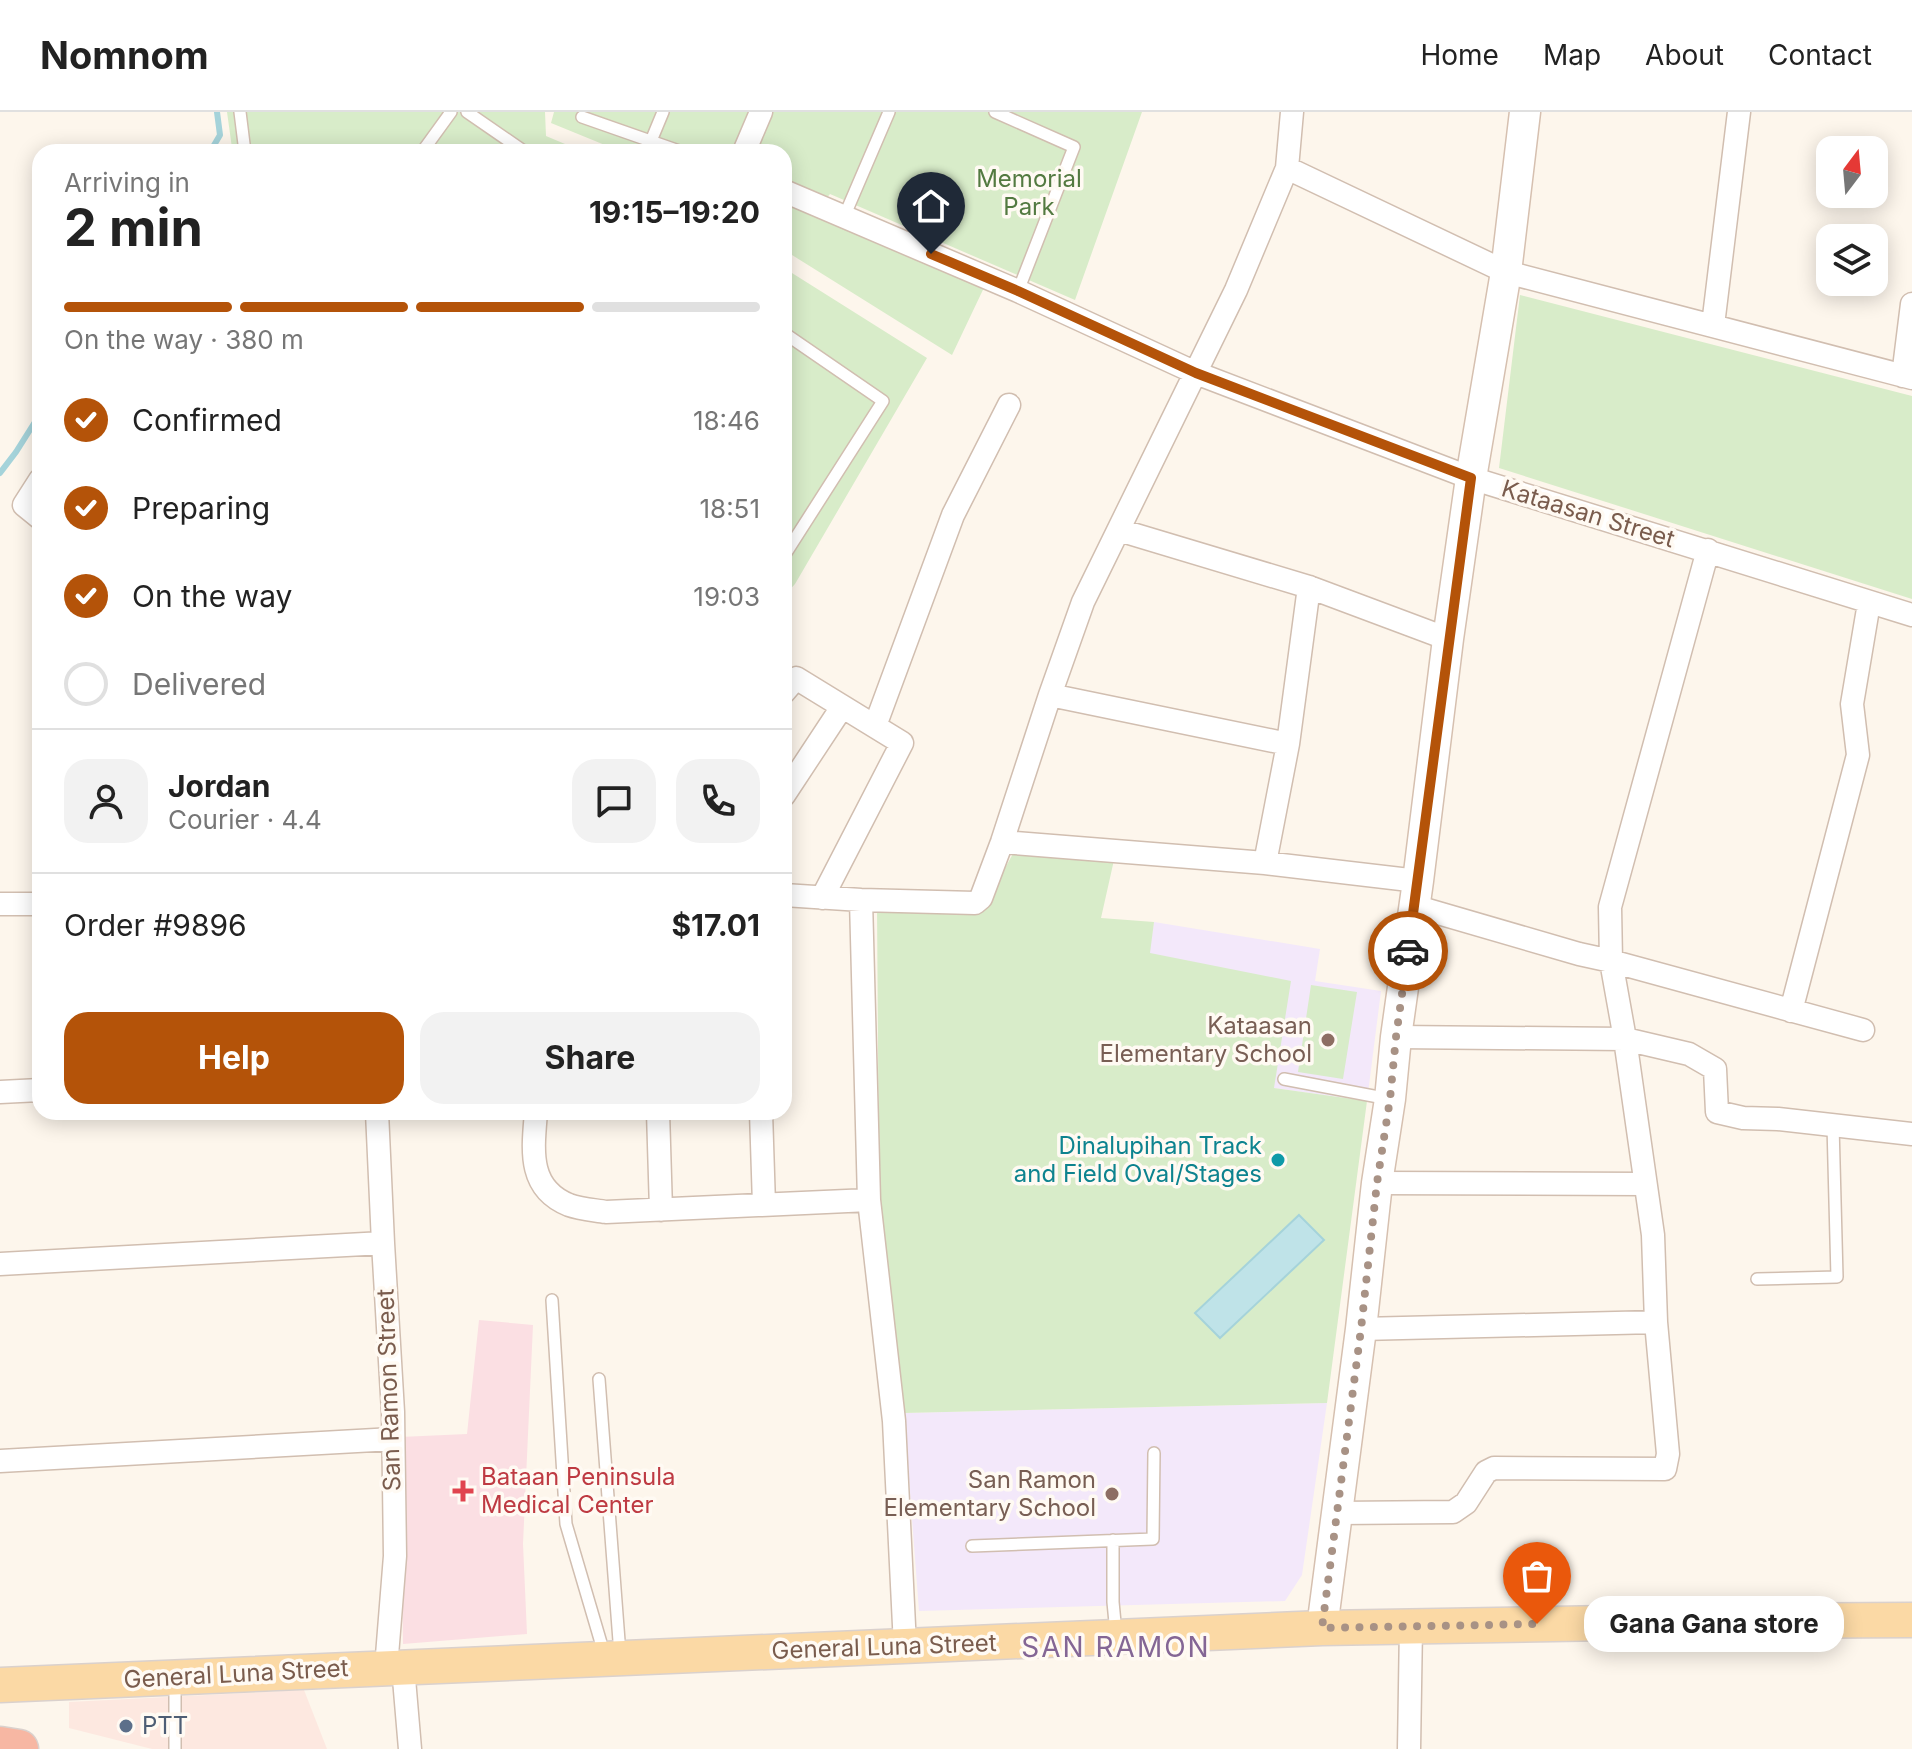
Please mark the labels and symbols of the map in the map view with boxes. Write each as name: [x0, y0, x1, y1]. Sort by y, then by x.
north arrow: [1816, 136, 1888, 208]
park label: Memorial Park: [976, 164, 1082, 221]
pin: [897, 172, 965, 254]
street label: Kataasan Street: [1498, 473, 1678, 554]
courier: [1368, 911, 1448, 991]
place label: Kataasan Elementary School: [1100, 1011, 1312, 1068]
marker: Kataasan Elementary School: [1319, 1031, 1337, 1049]
place label: Dinalupihan Track and Field Oval/Stages: [1014, 1131, 1262, 1188]
marker: Dinalupihan Track and Field Oval/Stages: [1269, 1151, 1287, 1169]
street label: San Ramon Street: [370, 1288, 407, 1492]
place label: Bataan Peninsula Medical Center: [481, 1462, 676, 1519]
place label: San Ramon Elementary School: [884, 1465, 1096, 1522]
marker: Bataan Peninsula Medical Center: [452, 1480, 474, 1502]
marker: San Ramon Elementary School: [1103, 1485, 1121, 1503]
pin: [1503, 1542, 1571, 1624]
callout: Gana Gana store: [1585, 1596, 1845, 1652]
street label: General Luna Street: [771, 1628, 997, 1665]
district label: SAN RAMON: [1021, 1630, 1211, 1664]
street label: General Luna Street: [123, 1653, 349, 1694]
place label: PTT: [142, 1711, 188, 1740]
marker: PTT: [117, 1717, 135, 1735]

